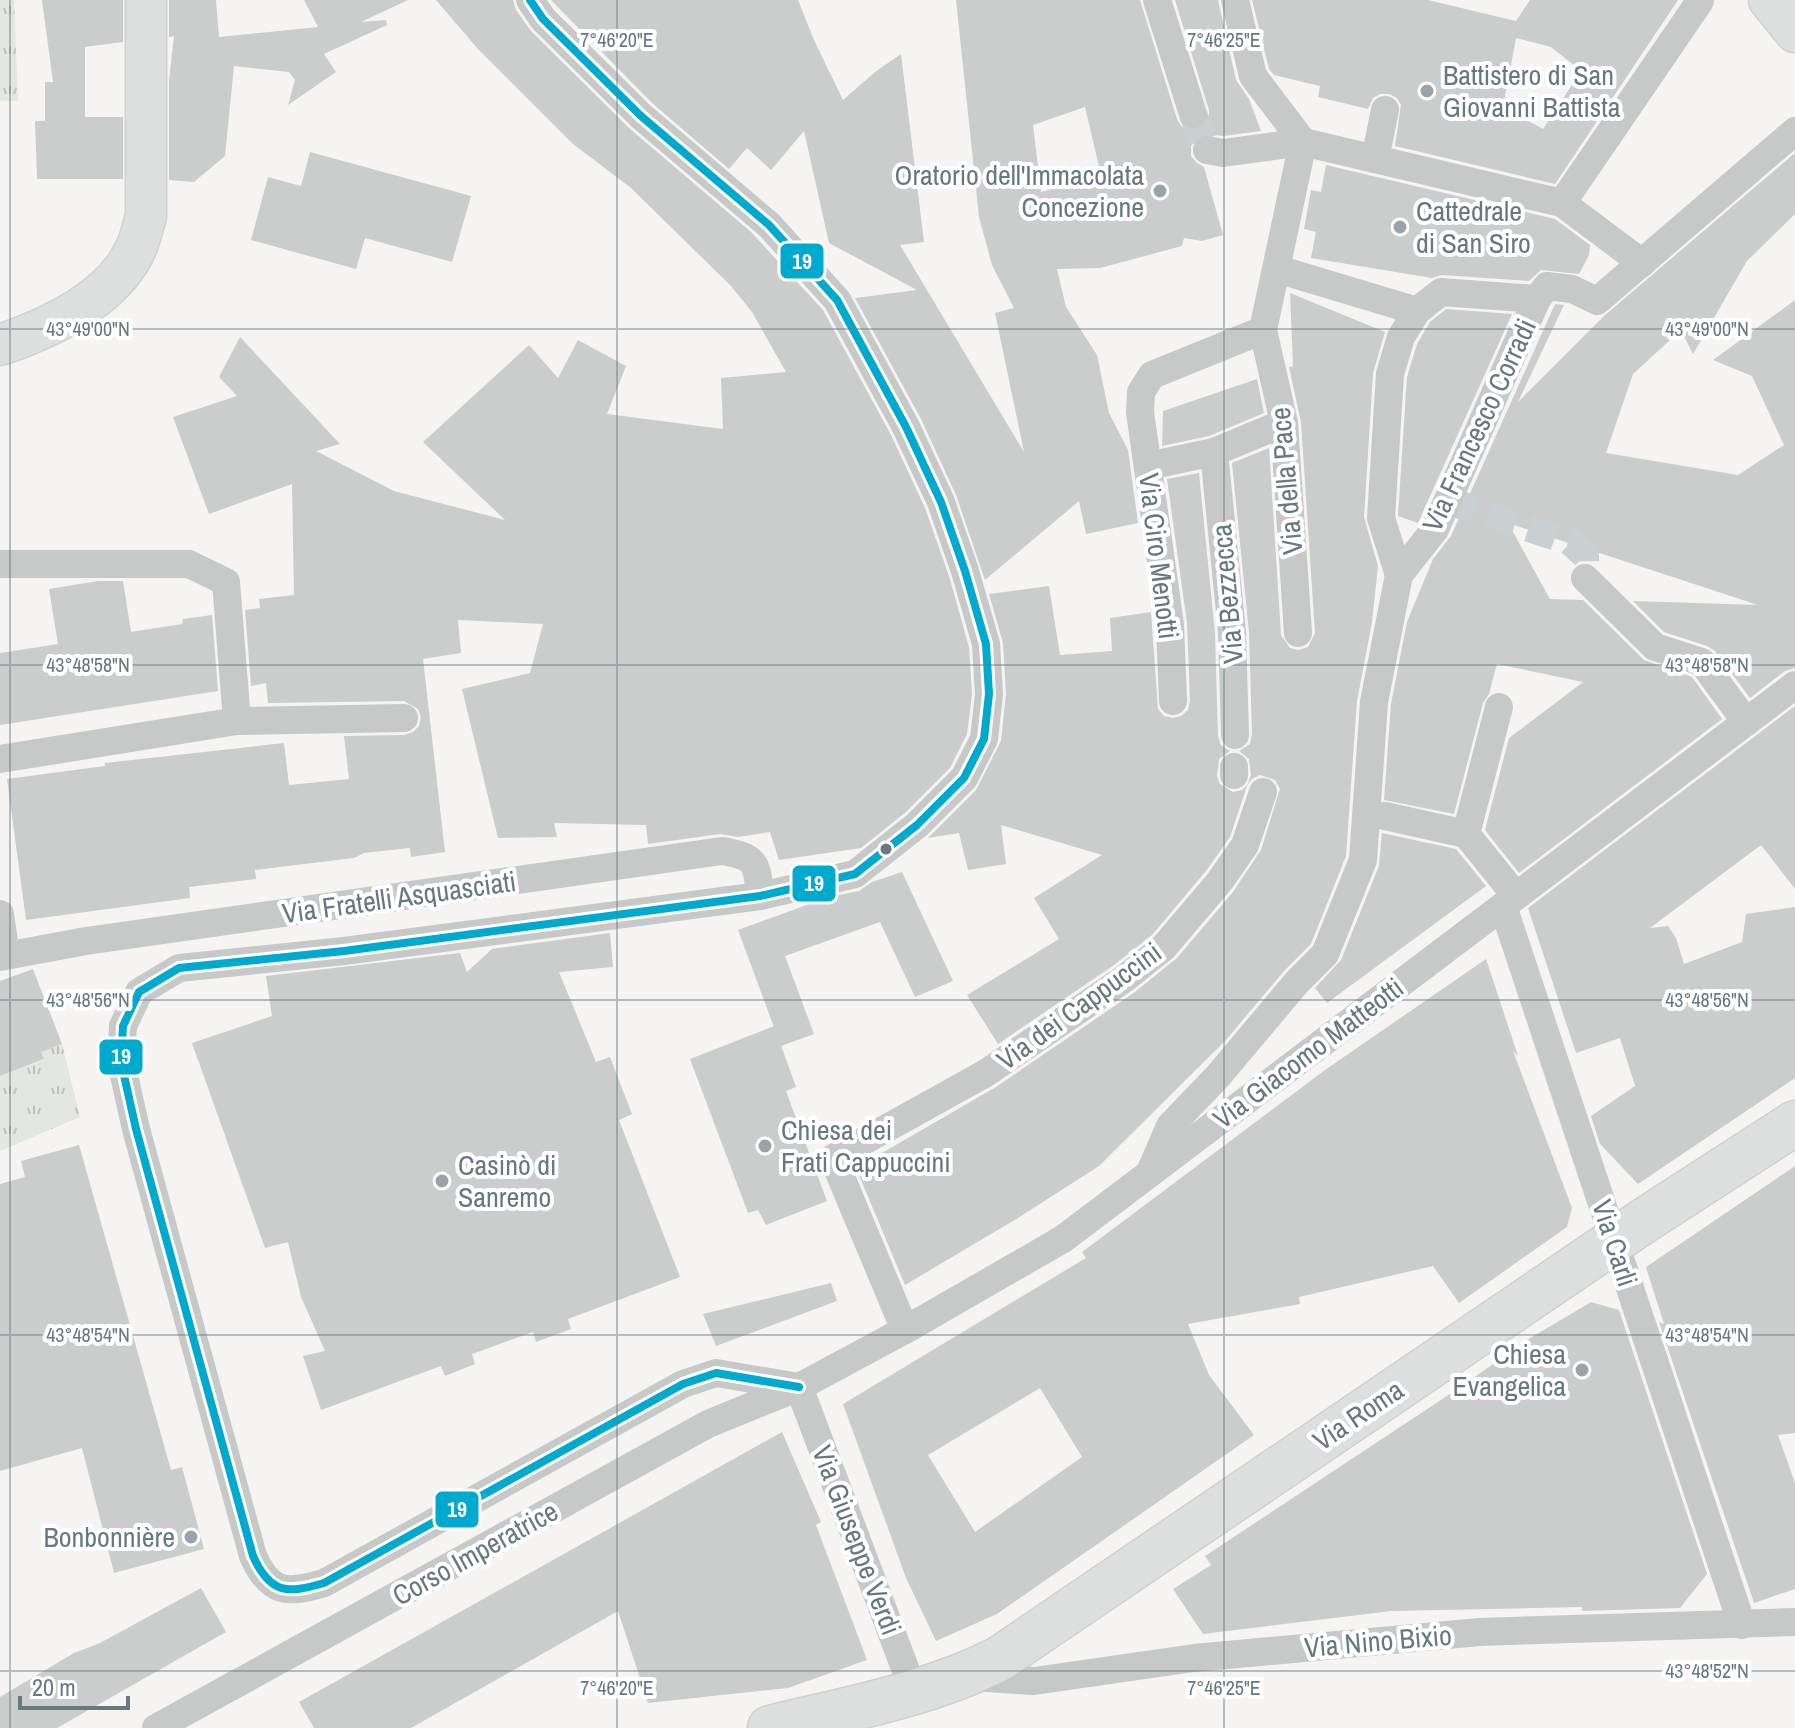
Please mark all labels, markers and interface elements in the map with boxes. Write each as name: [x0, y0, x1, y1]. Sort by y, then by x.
text: 7°46'20"E: [580, 26, 654, 53]
text: 7°46'25"E: [1187, 26, 1261, 53]
place label: Battistero di San Giovanni Battista: [1443, 56, 1621, 126]
marker: Battistero di San Giovanni Battista: [1418, 82, 1436, 100]
place label: Oratorio dell'Immacolata Concezione: [895, 156, 1144, 226]
marker: Oratorio dell'Immacolata Concezione: [1151, 182, 1169, 200]
place label: Cattedrale di San Siro: [1416, 192, 1531, 262]
marker: Cattedrale di San Siro: [1391, 218, 1409, 236]
line badge: 19: [779, 242, 825, 280]
text: 19: [792, 246, 812, 276]
street label: Via Francesco Corradi: [1413, 312, 1545, 538]
text: 43°49'00"N: [46, 315, 130, 342]
text: 43°49'00"N: [1665, 315, 1749, 342]
street label: Via della Pace: [1261, 406, 1311, 556]
street label: Via Ciro Menotti: [1130, 471, 1188, 641]
street label: Via Bezzecca: [1202, 522, 1252, 665]
text: 43°48'58"N: [46, 651, 130, 678]
text: 43°48'58"N: [1665, 651, 1749, 678]
unlabelled marker: [878, 841, 894, 857]
street label: Via Fratelli Asquasciati: [280, 862, 518, 932]
line badge: 19: [791, 864, 837, 903]
text: 19: [804, 868, 824, 898]
street label: Via dei Cappuccini: [989, 933, 1169, 1079]
street label: Via Giacomo Matteotti: [1205, 969, 1411, 1137]
text: 43°48'56"N: [46, 986, 130, 1013]
text: 43°48'56"N: [1665, 986, 1749, 1013]
line badge: 19: [98, 1038, 144, 1076]
text: 19: [111, 1041, 131, 1071]
place label: Chiesa dei Frati Cappuccini: [781, 1111, 951, 1181]
marker: Chiesa dei Frati Cappuccini: [756, 1137, 774, 1155]
place label: Casinò di Sanremo: [458, 1146, 556, 1216]
marker: Casinò di Sanremo: [433, 1172, 451, 1190]
street label: Via Carli: [1583, 1195, 1647, 1291]
text: 43°48'54"N: [46, 1321, 130, 1348]
text: 43°48'54"N: [1665, 1321, 1749, 1348]
place label: Chiesa Evangelica: [1452, 1335, 1566, 1405]
marker: Chiesa Evangelica: [1573, 1361, 1591, 1379]
street label: Via Roma: [1305, 1371, 1411, 1459]
street label: Via Giuseppe Verdi: [803, 1440, 911, 1640]
line badge: 19: [434, 1490, 480, 1529]
street label: Corso Imperatrice: [385, 1492, 565, 1614]
text: 19: [447, 1494, 467, 1524]
place label: Bonbonnière: [44, 1518, 175, 1556]
marker: Bonbonnière: [182, 1528, 200, 1546]
street label: Via Nino Bixio: [1303, 1616, 1453, 1666]
text: 43°48'52"N: [1665, 1657, 1749, 1684]
scale bar: [20, 1660, 128, 1710]
text: 20 m: [32, 1671, 76, 1703]
text: 7°46'20"E: [580, 1674, 654, 1701]
text: 7°46'25"E: [1187, 1674, 1261, 1701]

